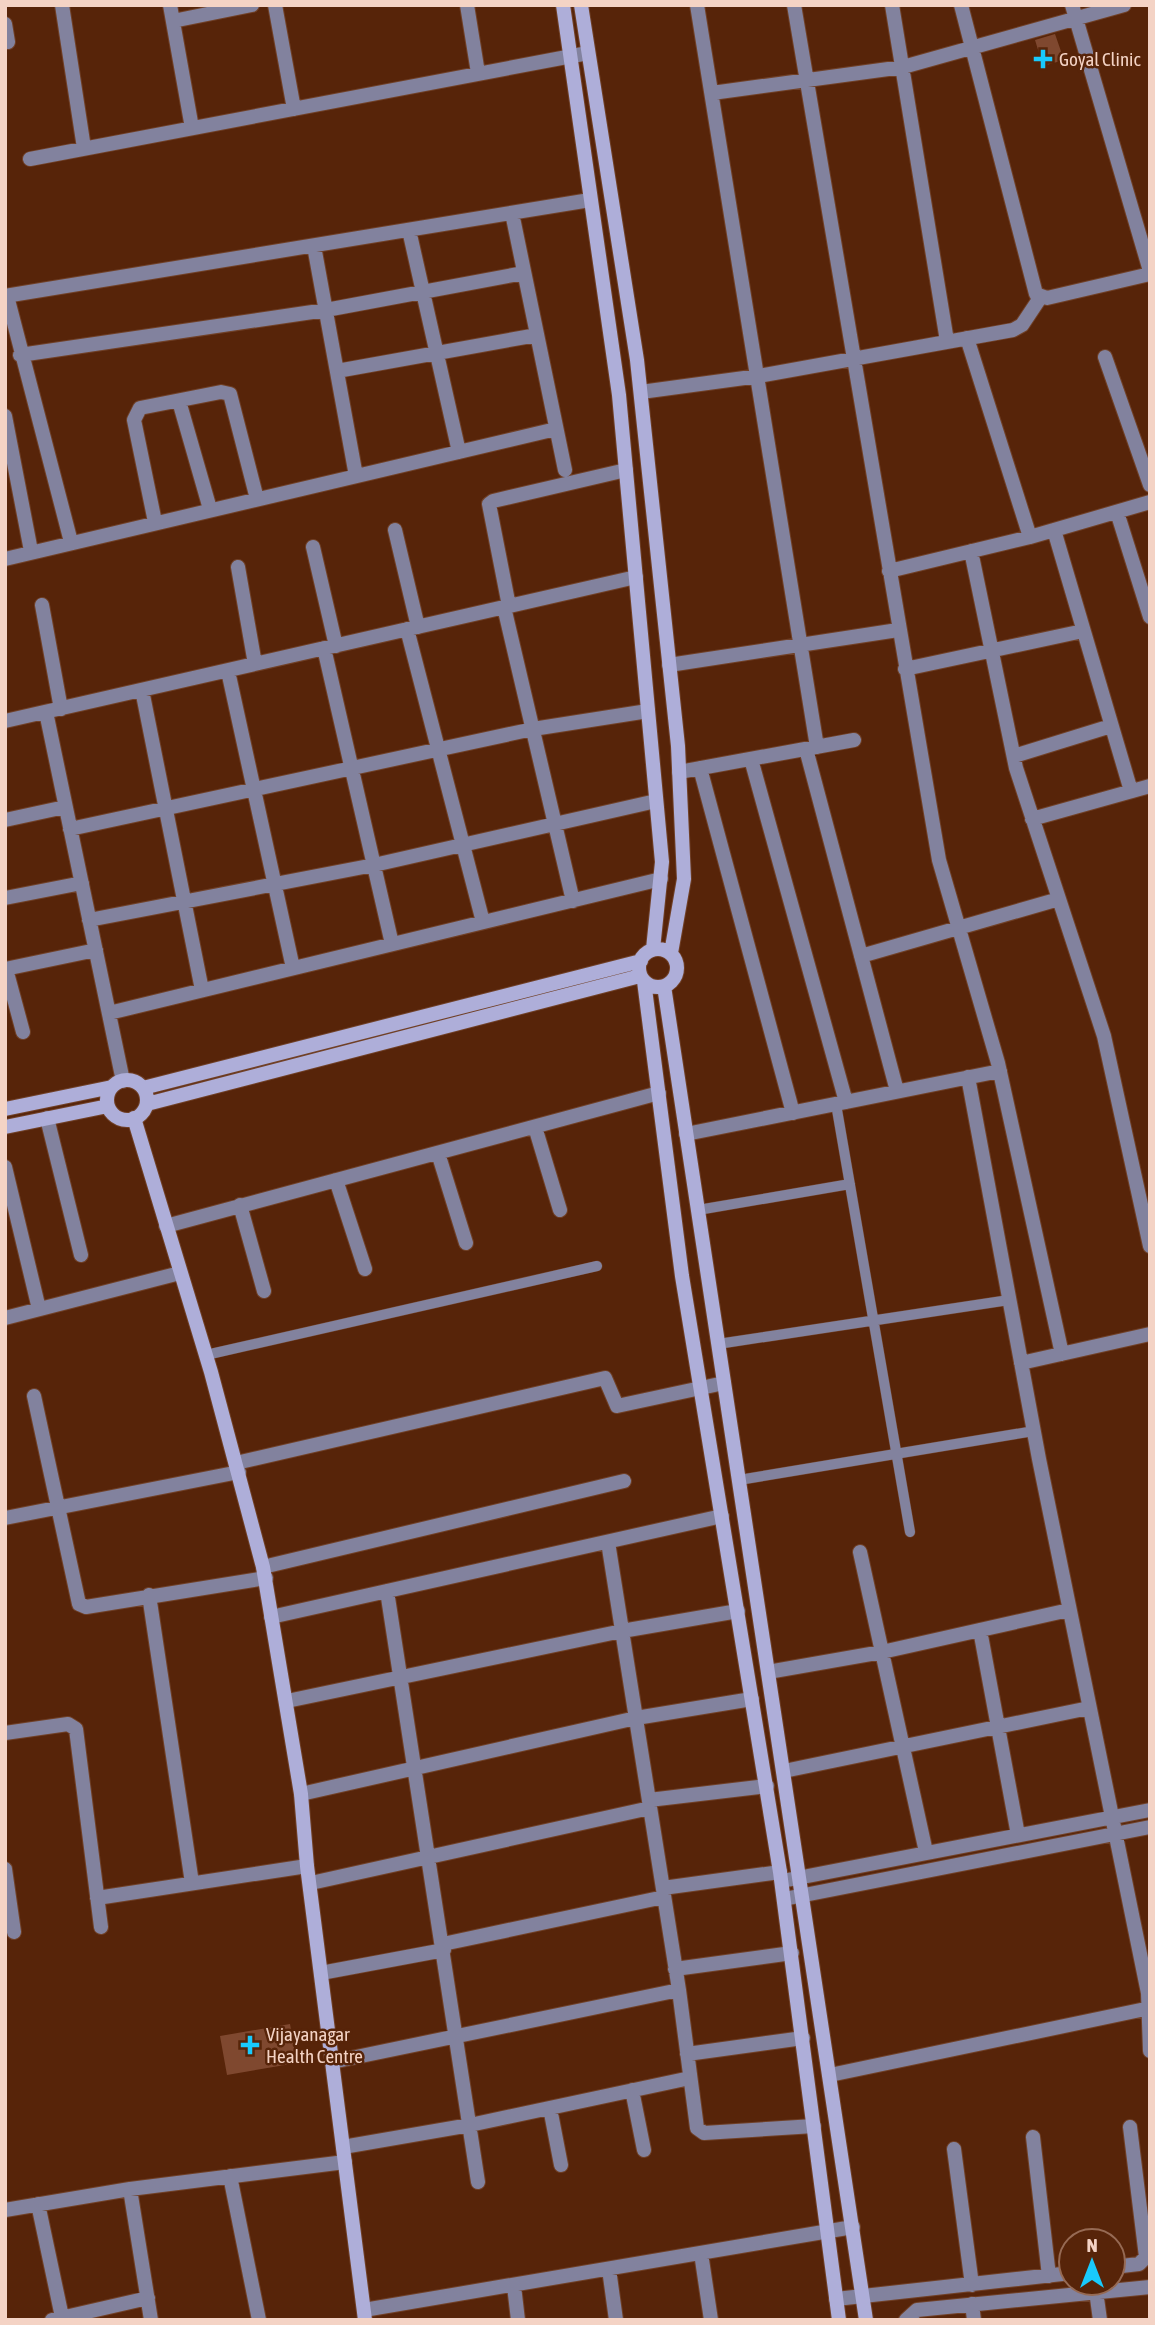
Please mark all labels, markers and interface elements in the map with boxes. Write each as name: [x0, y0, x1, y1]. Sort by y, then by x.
place label: Goyal Clinic: [1059, 48, 1141, 70]
marker: Goyal Clinic: [1033, 49, 1053, 69]
place label: Vijayanagar Health Centre: [266, 2023, 363, 2067]
marker: Vijayanagar Health Centre: [240, 2035, 260, 2055]
north arrow: [1057, 2227, 1127, 2297]
text: N: [1086, 2234, 1098, 2256]

